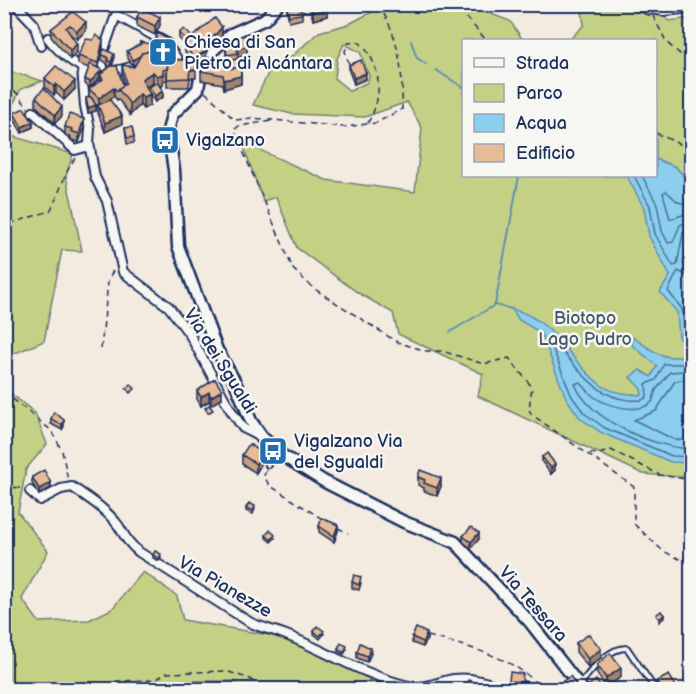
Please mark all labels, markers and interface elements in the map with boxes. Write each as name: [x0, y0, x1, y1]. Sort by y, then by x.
place label: Chiesa di San Pietro di Alcántara: [184, 32, 333, 74]
church icon: Chiesa di San Pietro di Alcántara: [147, 36, 179, 68]
legend: [462, 39, 657, 177]
text: Strada: [516, 53, 569, 74]
text: Parco: [516, 83, 563, 104]
text: Acqua: [516, 113, 567, 134]
bus stop icon: Vigalzano: [149, 124, 181, 156]
place label: Vigalzano: [186, 130, 265, 151]
text: Edificio: [516, 143, 575, 164]
street label: Via dei Sgualdi: [179, 305, 261, 417]
park label: Biotopo Lago Pudro: [538, 308, 632, 350]
place label: Vigalzano Via del Sgualdi: [294, 431, 403, 473]
bus stop icon: Vigalzano Via del Sgualdi: [257, 435, 289, 467]
street label: Via Pianezze: [174, 552, 276, 622]
street label: Via Tessara: [494, 562, 572, 646]

